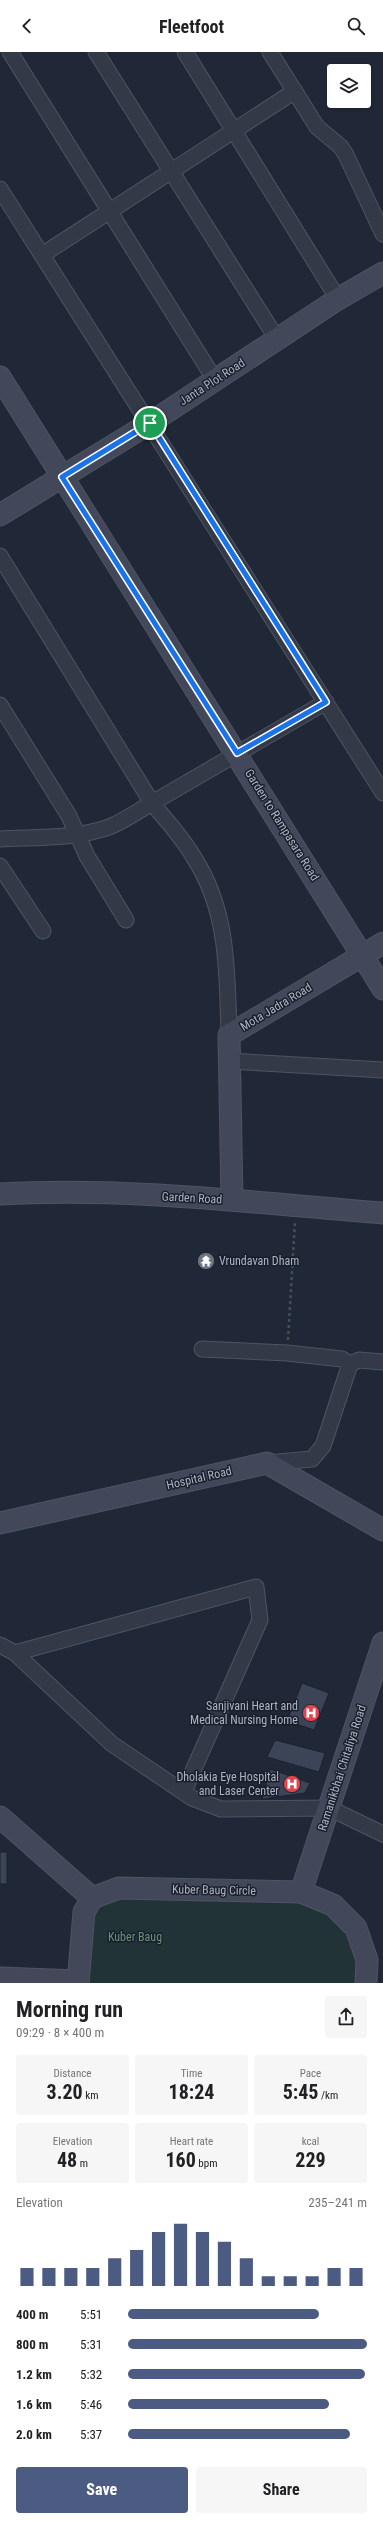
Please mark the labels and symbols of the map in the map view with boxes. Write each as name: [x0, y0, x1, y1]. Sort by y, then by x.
street label: Janta Plot Road: [177, 356, 247, 408]
pin: [133, 406, 167, 440]
street label: Garden to Rampasara Road: [242, 767, 322, 883]
street label: Mota Jadra Road: [238, 980, 314, 1034]
street label: Garden Road: [161, 1189, 223, 1207]
temple icon: Vrundavan Dham: [196, 1251, 216, 1271]
place label: Vrundavan Dham: [219, 1254, 299, 1268]
street label: Hospital Road: [165, 1464, 233, 1492]
place label: Sanjivani Heart and Medical Nursing Home: [190, 1699, 298, 1727]
hospital icon: Sanjivani Heart and Medical Nursing Home: [301, 1703, 321, 1723]
street label: Ramanikbhai Chitaliya Road: [315, 1703, 369, 1833]
place label: Dholakia Eye Hospital and Laser Center: [176, 1770, 279, 1798]
hospital icon: Dholakia Eye Hospital and Laser Center: [282, 1774, 302, 1794]
street label: Kuber Baug Circle: [172, 1882, 256, 1898]
park label: Kuber Baug: [108, 1930, 162, 1944]

